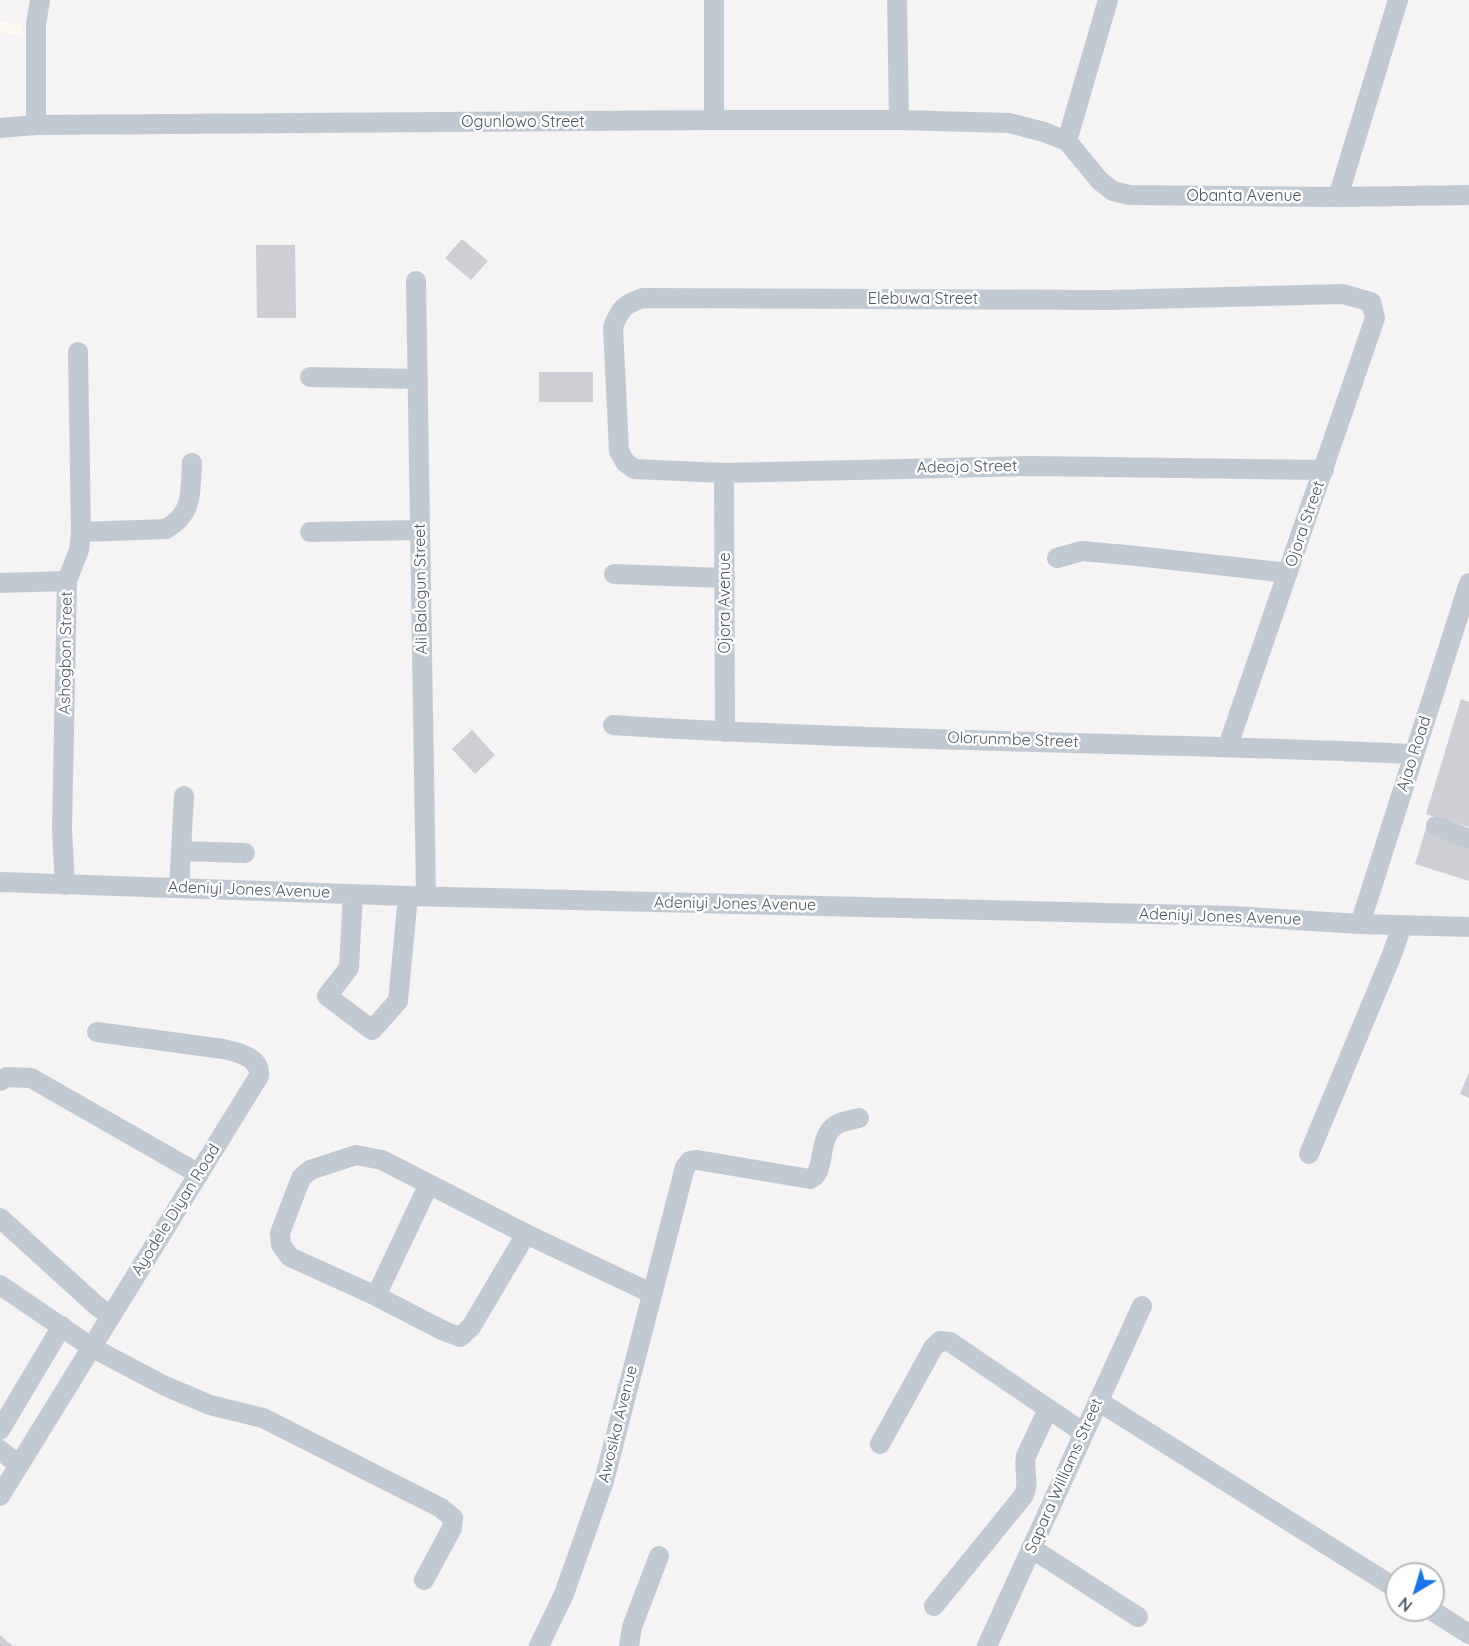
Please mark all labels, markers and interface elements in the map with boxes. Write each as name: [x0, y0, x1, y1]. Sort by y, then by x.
street label: Ogunlowo Street: [461, 112, 585, 132]
street label: Obanta Avenue: [1186, 186, 1302, 206]
street label: Elebuwa Street: [868, 289, 978, 309]
street label: Adeojo Street: [916, 457, 1018, 477]
street label: Ojora Street: [1281, 478, 1329, 570]
street label: Ali Balogun Street: [410, 523, 432, 655]
street label: Ojora Avenue: [715, 553, 735, 653]
street label: Ashogbon Street: [55, 591, 77, 715]
street label: Ajao Road: [1393, 714, 1435, 794]
street label: Olorunmbe Street: [947, 728, 1079, 752]
street label: Adeniyi Jones Avenue: [168, 878, 330, 902]
street label: Adeniyi Jones Avenue: [654, 893, 816, 915]
street label: Adeniyi Jones Avenue: [1139, 905, 1301, 929]
street label: Ayodele Diyan Road: [128, 1141, 224, 1279]
street label: Awosika Avenue: [594, 1363, 642, 1485]
street label: Sapara Williams Street: [1021, 1396, 1107, 1556]
north arrow: [1385, 1562, 1445, 1622]
text: N: [1394, 1593, 1416, 1616]

